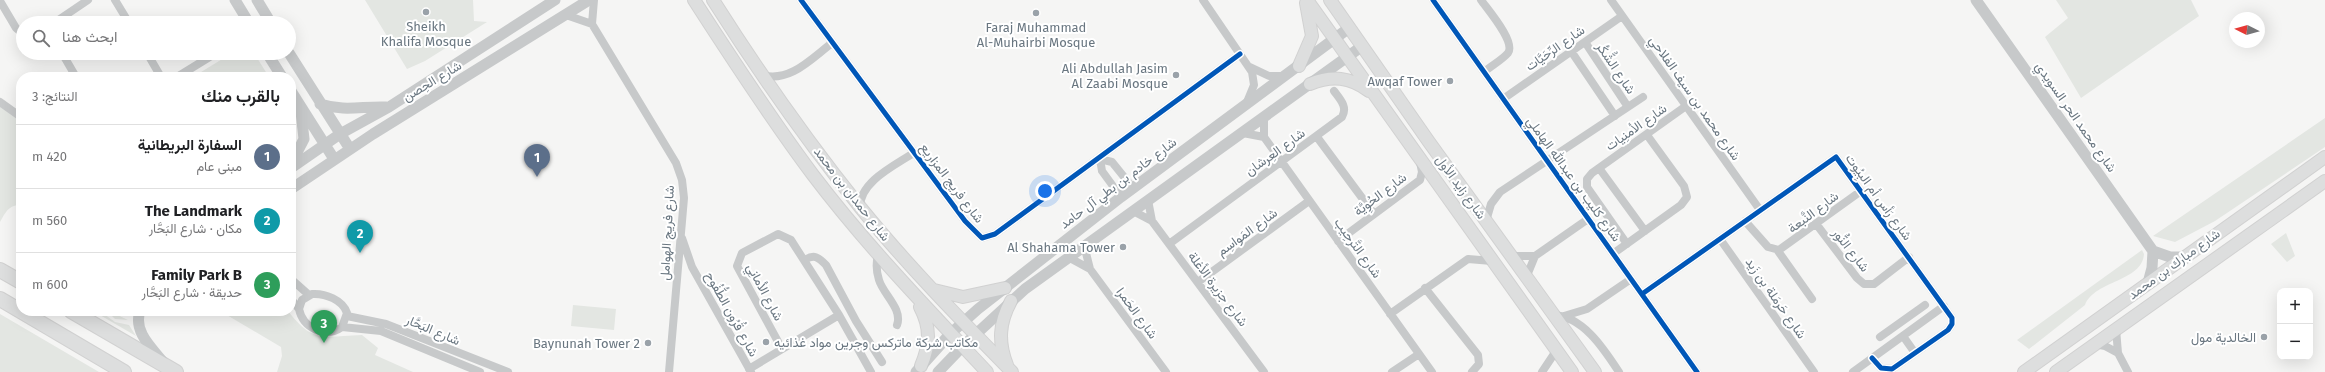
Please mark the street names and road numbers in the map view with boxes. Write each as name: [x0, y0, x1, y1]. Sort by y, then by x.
street label: شارع الرِّحَيَّات: [1523, 22, 1589, 75]
street label: شارع محمد بن سيف الفلاحي: [1644, 33, 1744, 165]
street label: شارع الشُّكُر: [1591, 37, 1641, 98]
street label: شارع الحِصن: [400, 58, 465, 106]
street label: شارع محمد الحر السويدي: [2030, 59, 2120, 177]
street label: شارع الأمنِيات: [1603, 101, 1670, 155]
street label: شارع كليب بن عبدالله الهاملي: [1521, 114, 1624, 246]
street label: شارع العِرشان: [1242, 125, 1309, 180]
street label: شارع خادم بن بطي آل حامد: [1057, 134, 1181, 234]
street label: شارع فريج المزاريع: [916, 140, 987, 227]
street label: شارع حمدان بن محمد: [809, 144, 893, 245]
street label: شارع رَأس أم البِيُوت: [1840, 151, 1915, 245]
street label: شارع زايد الأول: [1431, 152, 1489, 223]
street label: شارع الحُوِيَّة: [1351, 169, 1411, 221]
street label: شارع فريج الهوامل: [657, 185, 679, 281]
street label: شارع النَّبعة: [1785, 188, 1842, 237]
street label: شارع المَواسِم: [1214, 205, 1281, 261]
street label: شارع التَّرحِيب: [1330, 215, 1385, 282]
street label: شارع النُّور: [1827, 223, 1874, 276]
street label: شارع مبارك بن محمد: [2125, 226, 2224, 304]
street label: شارع جزيرة الأغلة: [1184, 249, 1251, 330]
street label: شارع حَرمَلة بن زَيد: [1741, 255, 1810, 343]
street label: شارع الأمانِي: [741, 261, 786, 325]
street label: شارع قُرُون الطُّفُوح: [701, 267, 765, 360]
street label: شارع الحَمرا: [1112, 284, 1161, 343]
street label: شارع البَحَّار: [402, 311, 462, 350]

